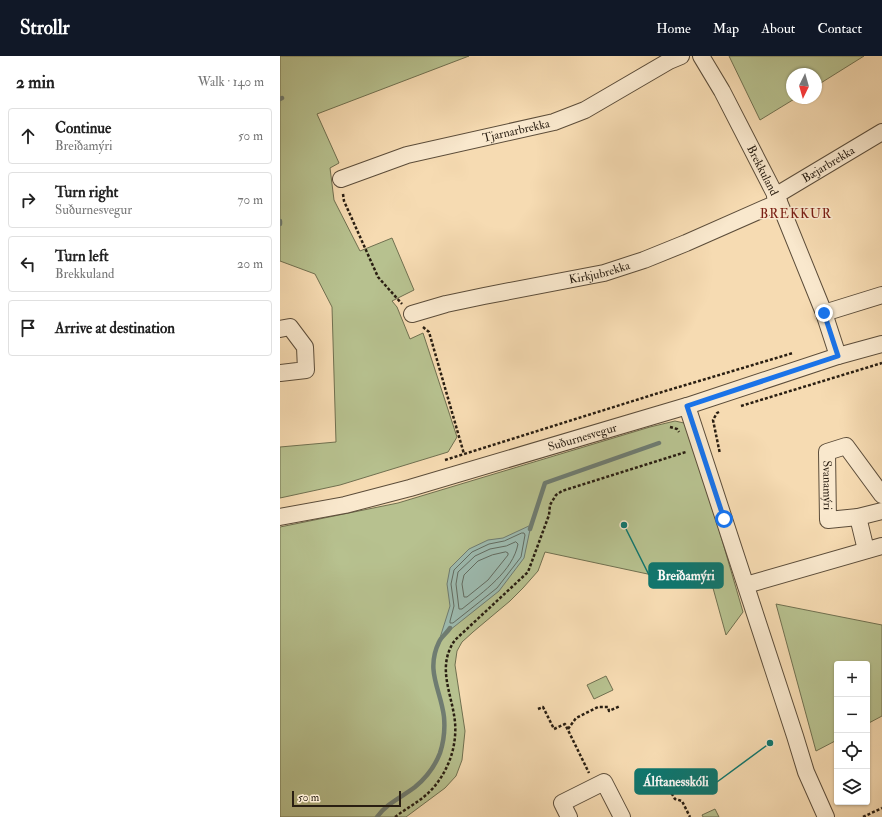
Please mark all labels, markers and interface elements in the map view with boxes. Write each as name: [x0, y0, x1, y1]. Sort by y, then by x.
text: Strollr: [20, 16, 70, 40]
text: Home: [656, 20, 691, 37]
text: Map: [713, 20, 739, 37]
text: About: [761, 20, 795, 37]
text: Contact: [817, 20, 862, 37]
north arrow: [786, 68, 822, 104]
text: 2 min: [16, 72, 55, 93]
text: Walk · 140 m: [198, 74, 264, 90]
street label: Tjarnarbrekka: [481, 116, 552, 146]
text: Continue: [55, 119, 111, 138]
icon: ahead: [17, 125, 39, 147]
text: 50 m: [238, 128, 263, 144]
text: Breiðamýri: [55, 138, 113, 154]
street label: Bæjarbrekka: [799, 142, 859, 186]
street label: Brekkuland: [743, 143, 782, 198]
text: Turn right: [55, 183, 118, 202]
icon: right: [17, 189, 39, 211]
text: 70 m: [238, 192, 263, 208]
text: Suðurnesvegur: [55, 202, 132, 218]
district label: BREKKUR: [760, 206, 832, 222]
text: Turn left: [55, 247, 109, 266]
icon: left: [17, 253, 39, 275]
text: 20 m: [237, 256, 263, 272]
street label: Kirkjubrekka: [568, 258, 633, 288]
text: Brekkuland: [55, 266, 114, 282]
route end: [815, 304, 833, 322]
icon: arrive: [17, 317, 39, 339]
text: Arrive at destination: [55, 319, 175, 338]
street label: Suðurnesvegur: [546, 420, 619, 455]
street label: Svanamýri: [819, 460, 835, 510]
route start: [715, 510, 733, 528]
callout: Breiðamýri: [649, 563, 723, 588]
text: Breiðamýri: [657, 568, 715, 585]
map controls: [834, 661, 870, 805]
button: +: [834, 661, 870, 697]
button: −: [834, 697, 870, 733]
button: locate: [834, 733, 870, 769]
callout: Álftanesskóli: [635, 769, 717, 794]
button: layers: [834, 769, 870, 805]
text: Álftanesskóli: [642, 772, 709, 790]
scale bar: [292, 789, 401, 808]
text: 50 m: [298, 791, 319, 804]

